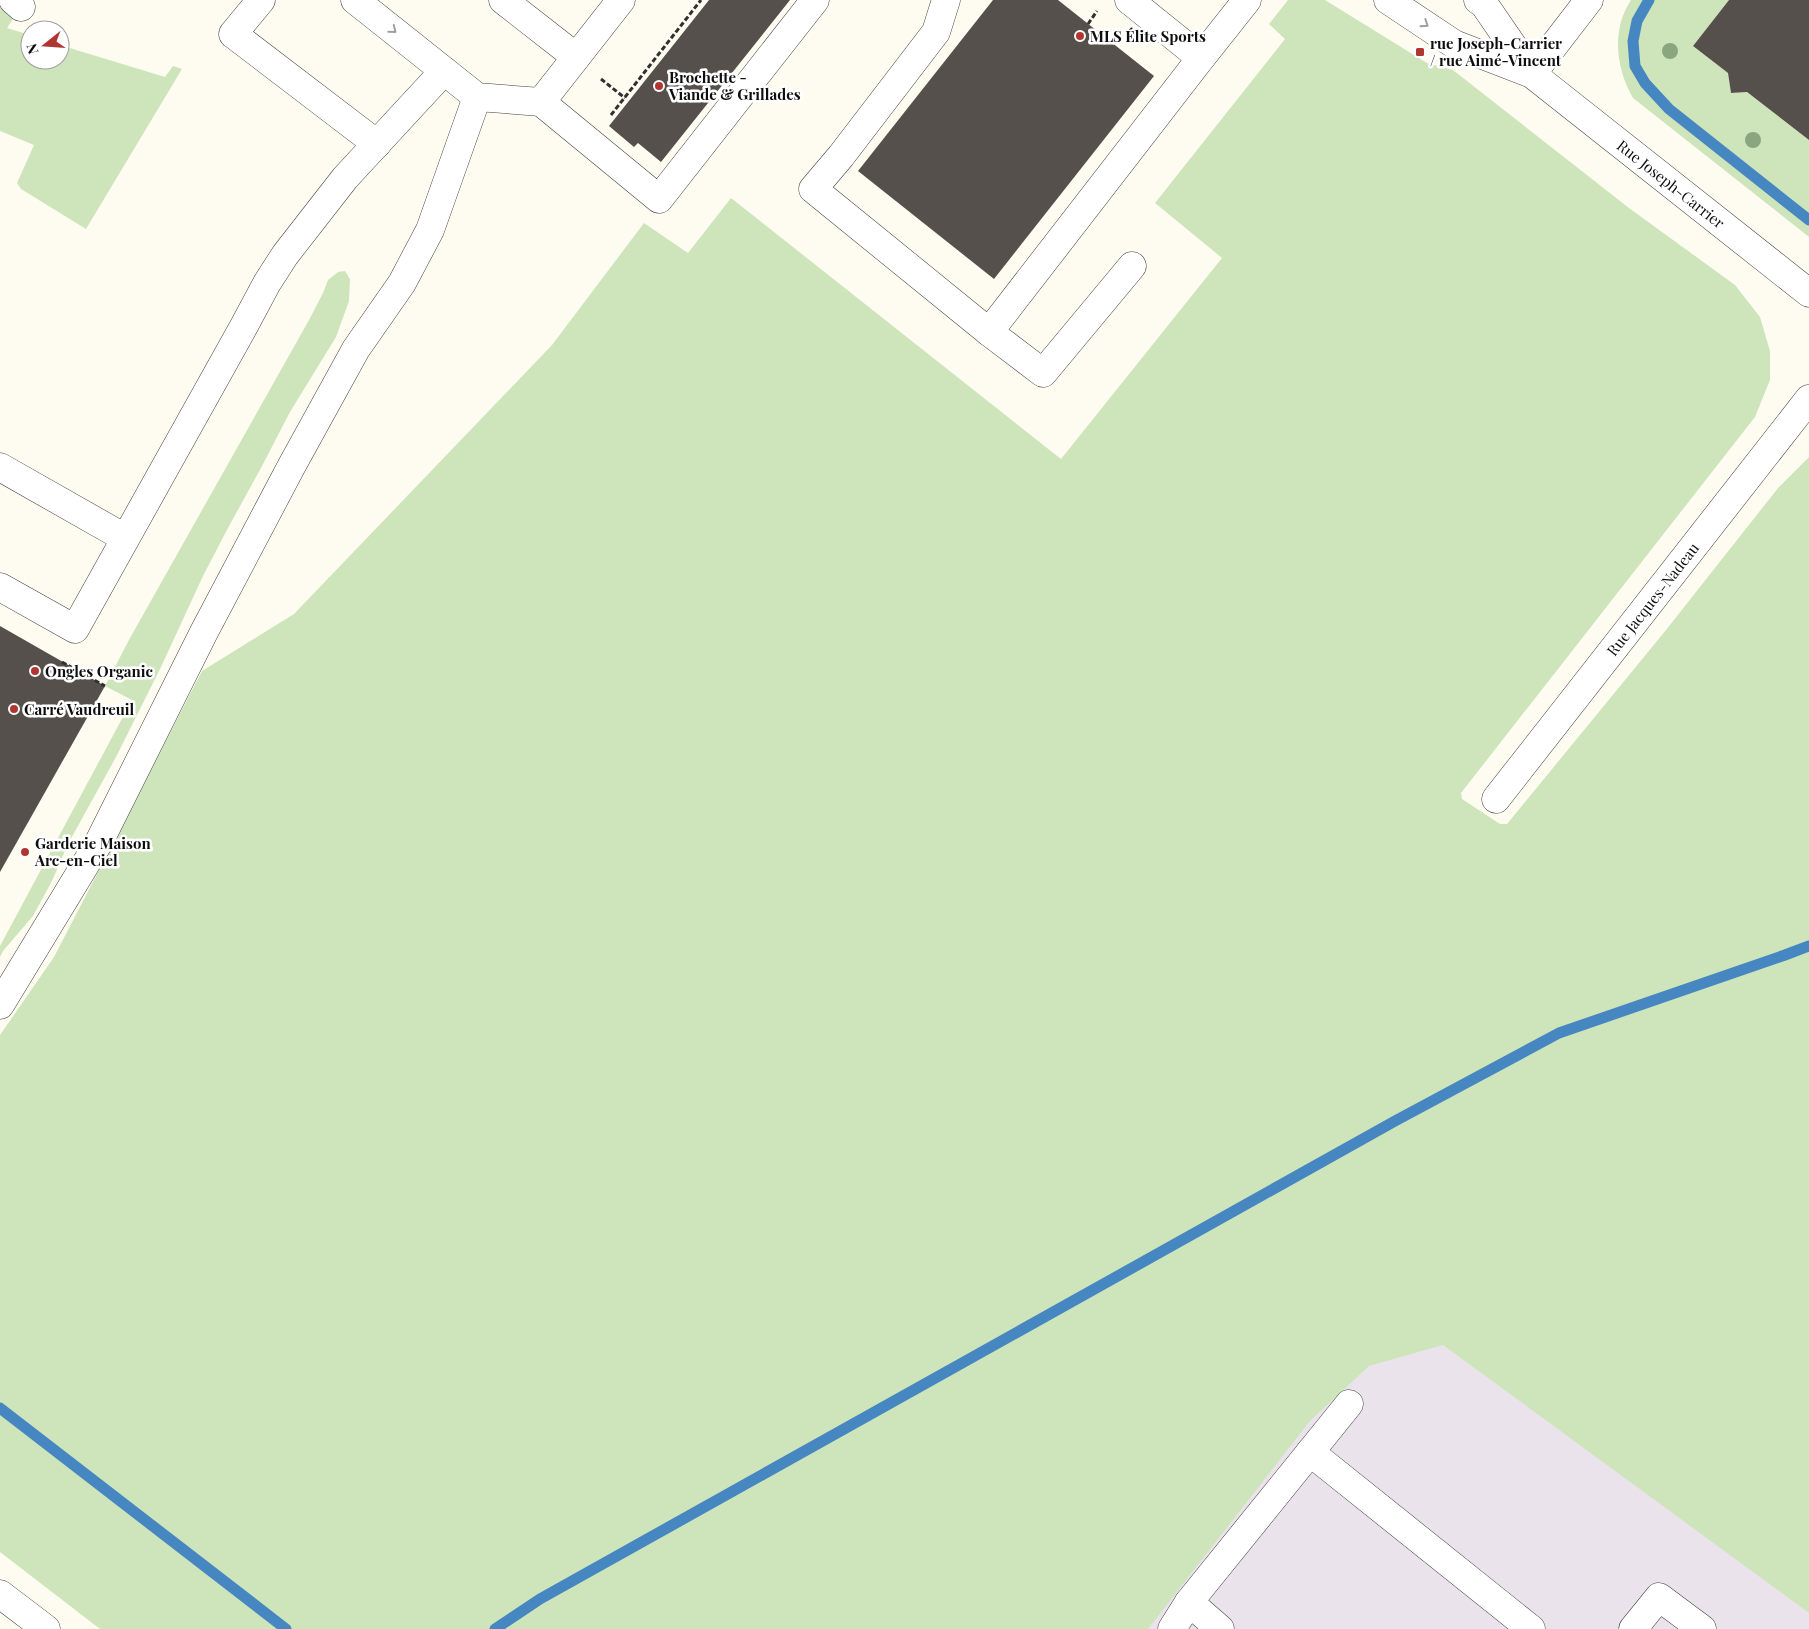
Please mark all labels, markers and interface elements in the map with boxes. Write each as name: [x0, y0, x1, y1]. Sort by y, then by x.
one-way arrow: [1420, 18, 1429, 27]
north arrow: [20, 20, 70, 70]
one-way arrow: [387, 25, 396, 33]
place label: MLS Élite Sports: [1090, 26, 1206, 46]
marker: MLS Élite Sports: [1074, 30, 1086, 42]
place label: rue Joseph-Carrier / rue Aimé-Vincent: [1430, 33, 1562, 70]
text: N: [22, 41, 43, 57]
marker: rue Joseph-Carrier / rue Aimé-Vincent: [1414, 46, 1426, 58]
place label: Brochette - Viande & Grillades: [668, 67, 801, 104]
marker: Brochette - Viande & Grillades: [653, 80, 665, 92]
street label: Rue Joseph-Carrier: [1613, 135, 1729, 233]
street label: Rue Jacques-Nadeau: [1602, 538, 1703, 660]
place label: Ongles Organic: [45, 661, 154, 681]
marker: Ongles Organic: [29, 665, 41, 677]
place label: Carré Vaudreuil: [24, 699, 135, 719]
marker: Carré Vaudreuil: [8, 703, 20, 715]
place label: Garderie Maison Arc-en-Ciel: [34, 833, 151, 870]
marker: Garderie Maison Arc-en-Ciel: [19, 846, 31, 858]

